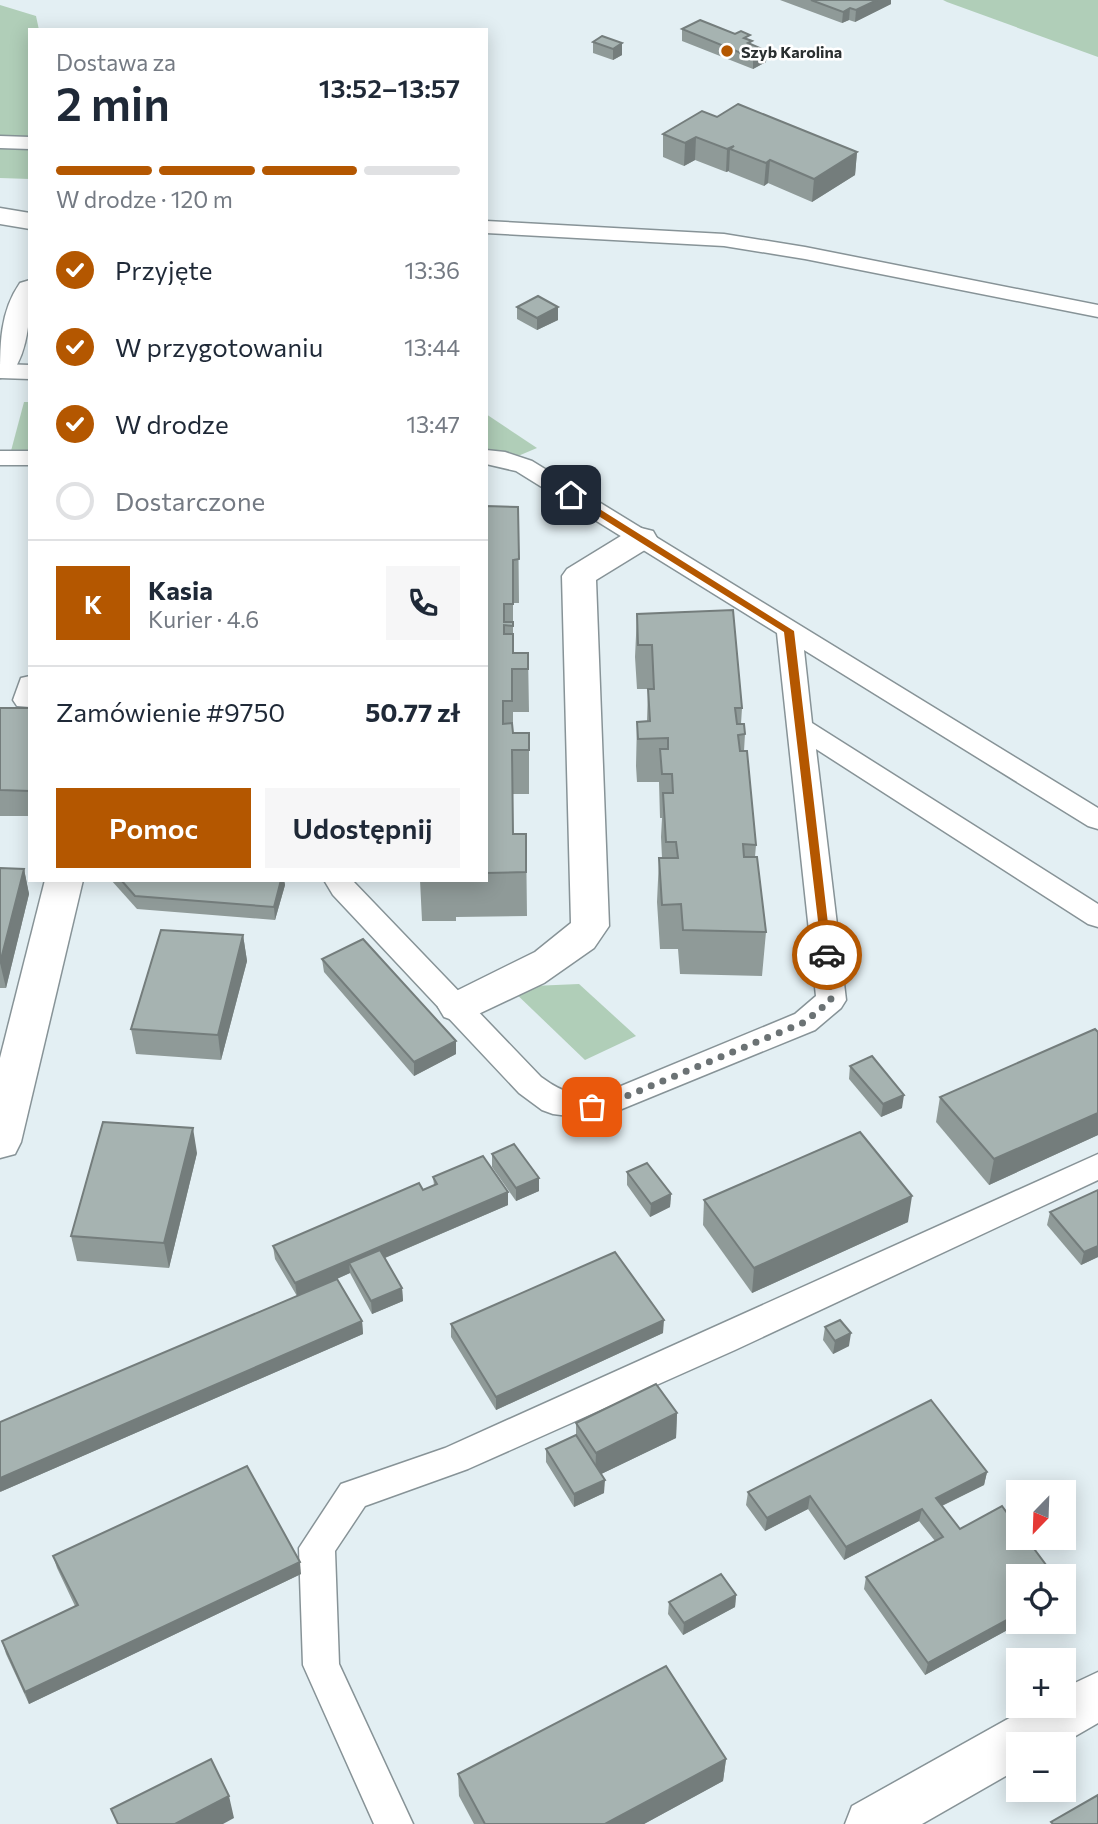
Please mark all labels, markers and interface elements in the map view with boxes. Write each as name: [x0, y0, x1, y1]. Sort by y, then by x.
place label: Szyb Karolina: [741, 42, 842, 61]
marker: Szyb Karolina: [719, 43, 735, 59]
text: Dostawa za: [56, 48, 176, 76]
text: 13:52–13:57: [319, 72, 460, 103]
text: 2 min: [56, 74, 170, 130]
text: W drodze · 120 m: [56, 185, 233, 213]
icon: check: [56, 251, 94, 289]
text: Przyjęte: [115, 254, 212, 285]
text: 13:36: [405, 256, 460, 284]
icon: check: [56, 328, 94, 366]
text: W przygotowaniu: [115, 331, 323, 362]
text: 13:44: [404, 333, 460, 361]
icon: check: [56, 405, 94, 443]
text: W drodze: [115, 408, 229, 439]
text: 13:47: [406, 410, 460, 438]
pin: [541, 465, 601, 525]
icon: home: [552, 476, 590, 514]
text: Dostarczone: [115, 485, 265, 516]
button: phone: [386, 566, 460, 640]
text: Kasia: [148, 574, 213, 605]
text: K: [84, 588, 102, 619]
text: Kurier · 4.6: [148, 605, 259, 633]
text: Zamówienie #9750: [56, 696, 285, 727]
text: 50.77 zł: [365, 696, 460, 727]
button: Pomoc: [56, 788, 251, 868]
button: Udostępnij: [265, 788, 460, 868]
courier: [792, 920, 862, 990]
icon: car: [808, 936, 846, 974]
pin: [562, 1077, 622, 1137]
icon: bag: [573, 1088, 611, 1126]
north arrow: [1006, 1480, 1076, 1550]
map controls: [1006, 1480, 1076, 1802]
button: locate: [1006, 1564, 1076, 1634]
button: +: [1006, 1648, 1076, 1718]
button: −: [1006, 1732, 1076, 1802]

